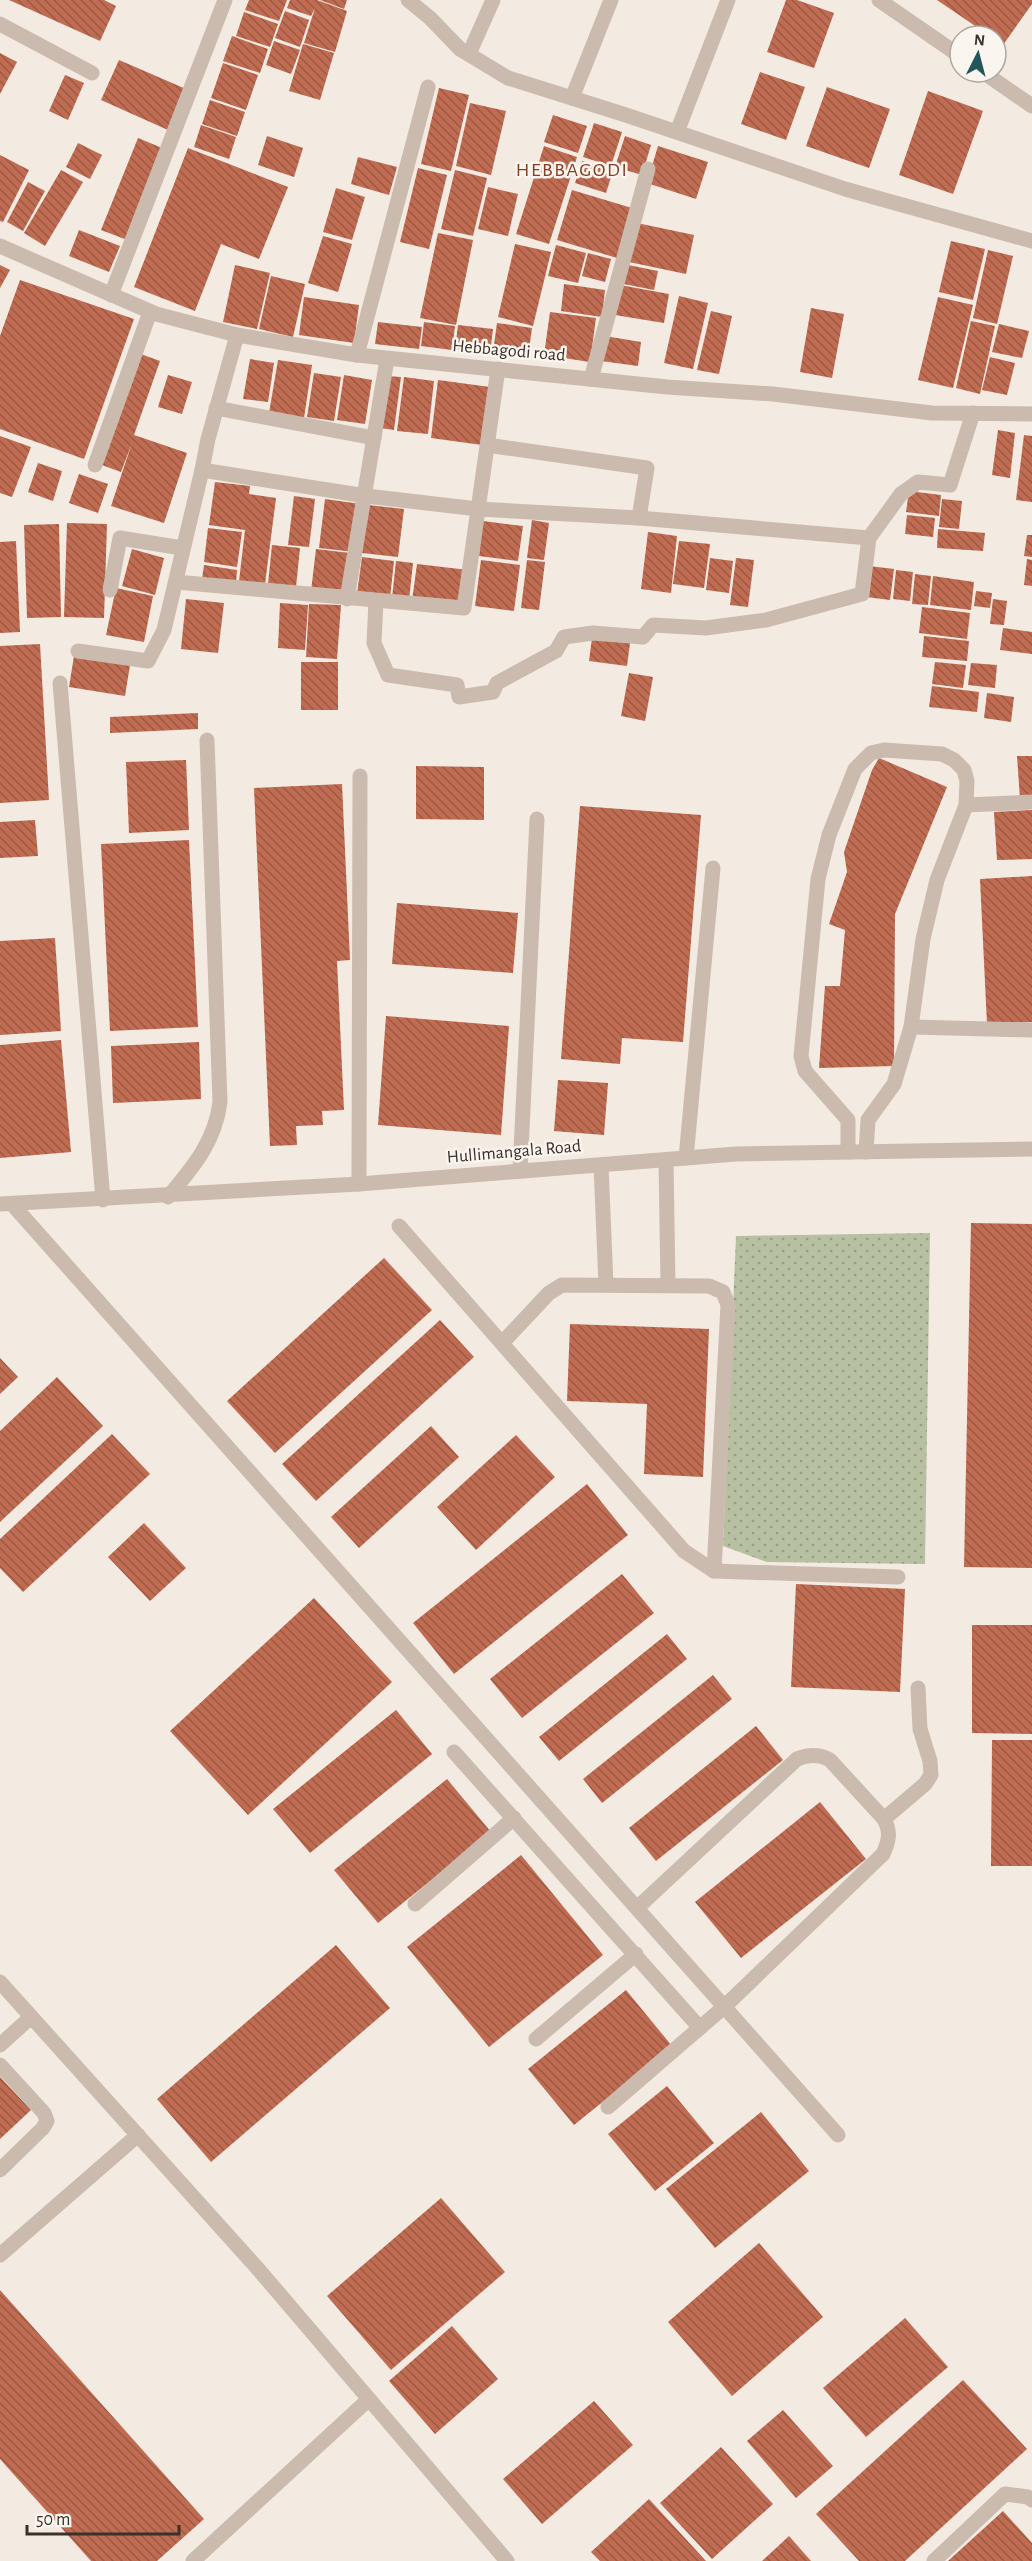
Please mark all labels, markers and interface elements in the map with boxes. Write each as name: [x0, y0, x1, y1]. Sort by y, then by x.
north arrow: [948, 24, 1008, 84]
text: N: [973, 32, 986, 49]
district label: HEBBAGODI: [516, 160, 628, 180]
street label: Hebbagodi road: [452, 337, 566, 365]
street label: Hullimangala Road: [446, 1137, 582, 1167]
scale bar: [27, 2498, 178, 2536]
text: 50 m: [36, 2511, 70, 2529]

